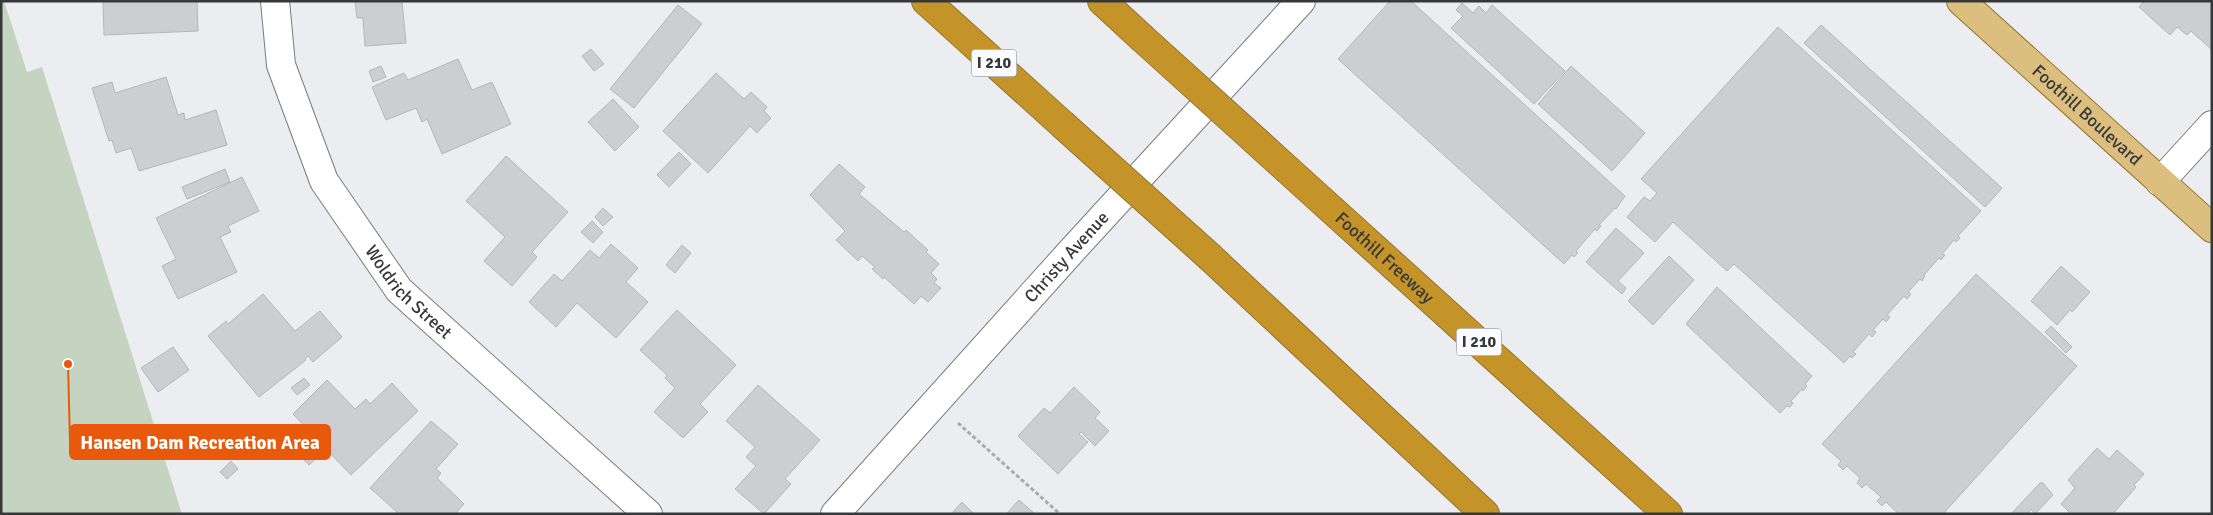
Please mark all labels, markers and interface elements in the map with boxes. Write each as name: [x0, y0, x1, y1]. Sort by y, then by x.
road number: I 210: [972, 49, 1016, 76]
street label: Foothill Boulevard: [2028, 60, 2146, 170]
street label: Christy Avenue: [1020, 207, 1113, 307]
street label: Foothill Freeway: [1331, 207, 1439, 308]
street label: Woldrich Street: [360, 241, 457, 343]
road number: I 210: [1456, 328, 1502, 356]
callout: Hansen Dam Recreation Area: [70, 425, 330, 459]
text: Hansen Dam Recreation Area: [80, 431, 320, 455]

